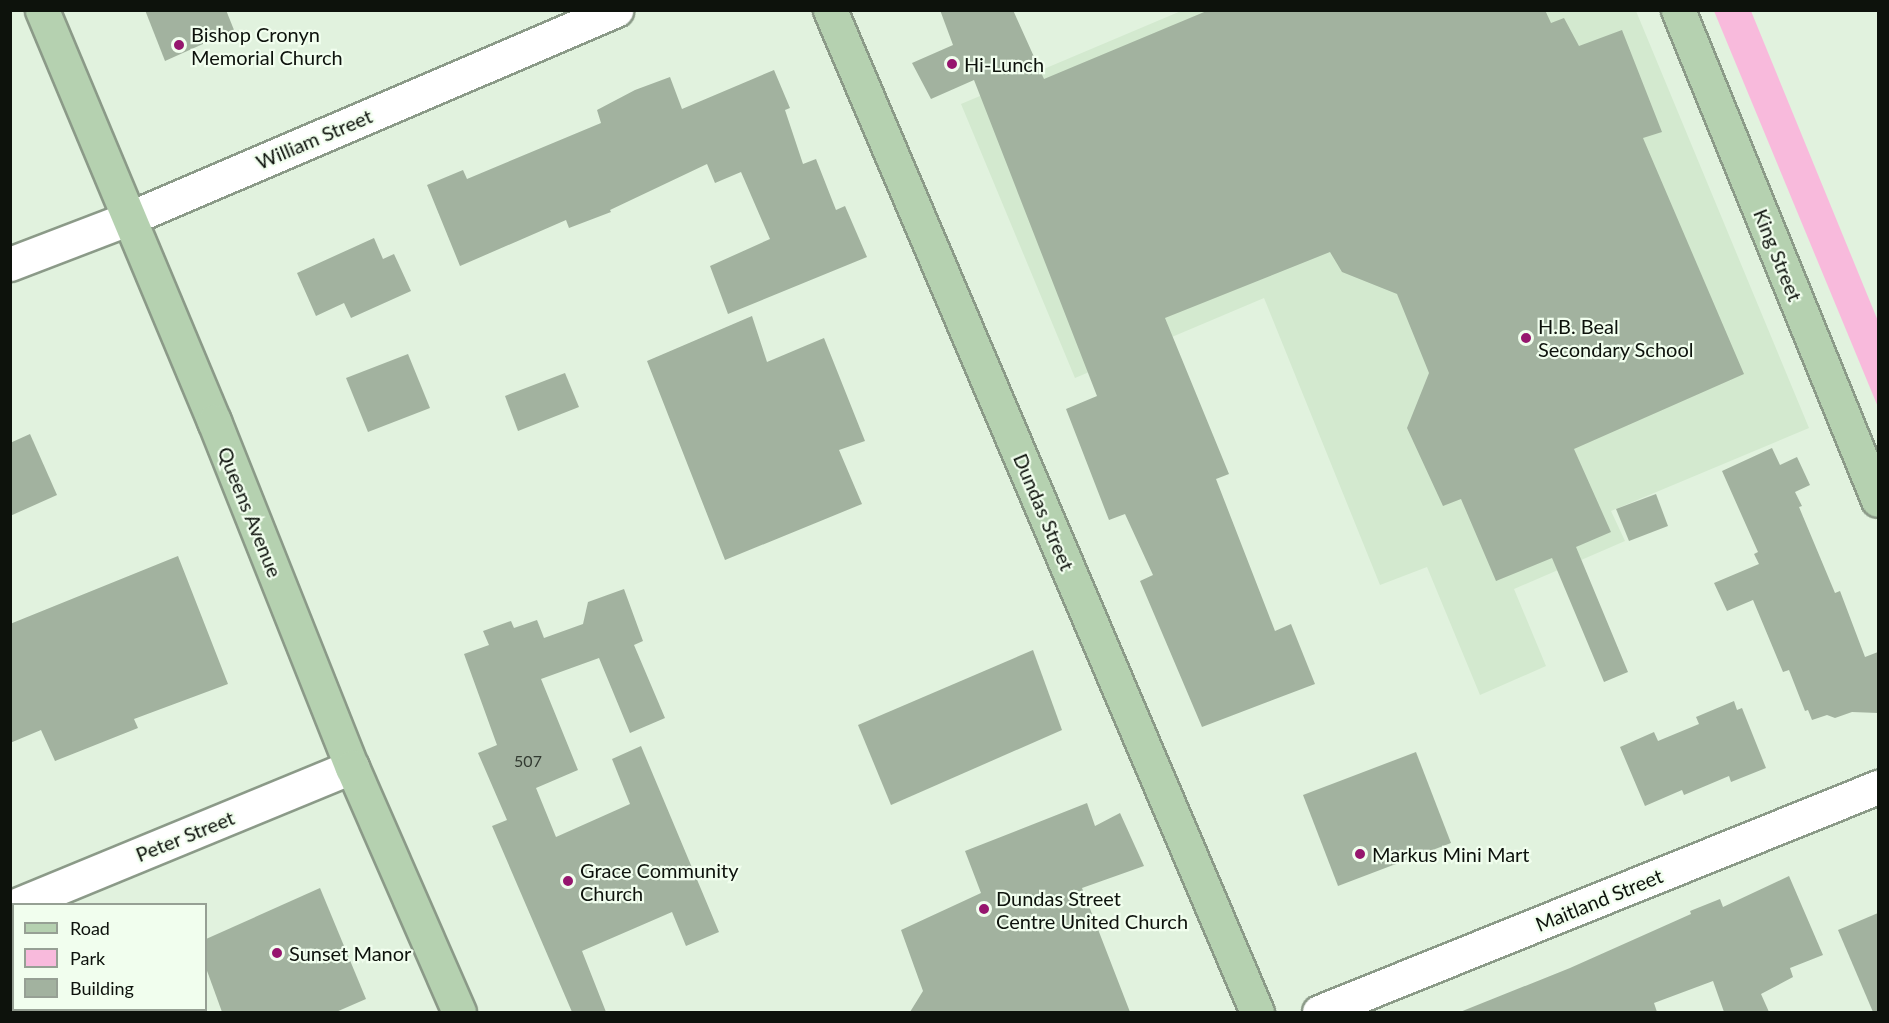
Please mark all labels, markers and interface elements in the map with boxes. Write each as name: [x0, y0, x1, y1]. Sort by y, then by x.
place label: Bishop Cronyn Memorial Church: [191, 22, 343, 69]
marker: Bishop Cronyn Memorial Church: [172, 38, 186, 52]
place label: Hi-Lunch: [964, 52, 1044, 76]
marker: Hi-Lunch: [945, 57, 959, 71]
street label: William Street: [252, 104, 376, 174]
street label: King Street: [1749, 205, 1807, 305]
place label: H.B. Beal Secondary School: [1538, 314, 1694, 361]
marker: H.B. Beal Secondary School: [1519, 331, 1533, 345]
street label: Queens Avenue: [213, 443, 287, 581]
street label: Dundas Street: [1009, 450, 1079, 574]
house number: 507: [514, 751, 542, 771]
street label: Peter Street: [132, 805, 238, 867]
place label: Markus Mini Mart: [1372, 842, 1530, 866]
marker: Markus Mini Mart: [1353, 847, 1367, 861]
place label: Grace Community Church: [580, 858, 739, 905]
street label: Maitland Street: [1532, 864, 1666, 936]
marker: Grace Community Church: [561, 874, 575, 888]
place label: Dundas Street Centre United Church: [996, 886, 1188, 933]
marker: Dundas Street Centre United Church: [977, 902, 991, 916]
legend: [12, 903, 207, 1011]
text: Road: [70, 917, 110, 939]
place label: Sunset Manor: [289, 941, 411, 965]
marker: Sunset Manor: [270, 946, 284, 960]
text: Park: [70, 947, 105, 969]
text: Building: [70, 977, 134, 999]

